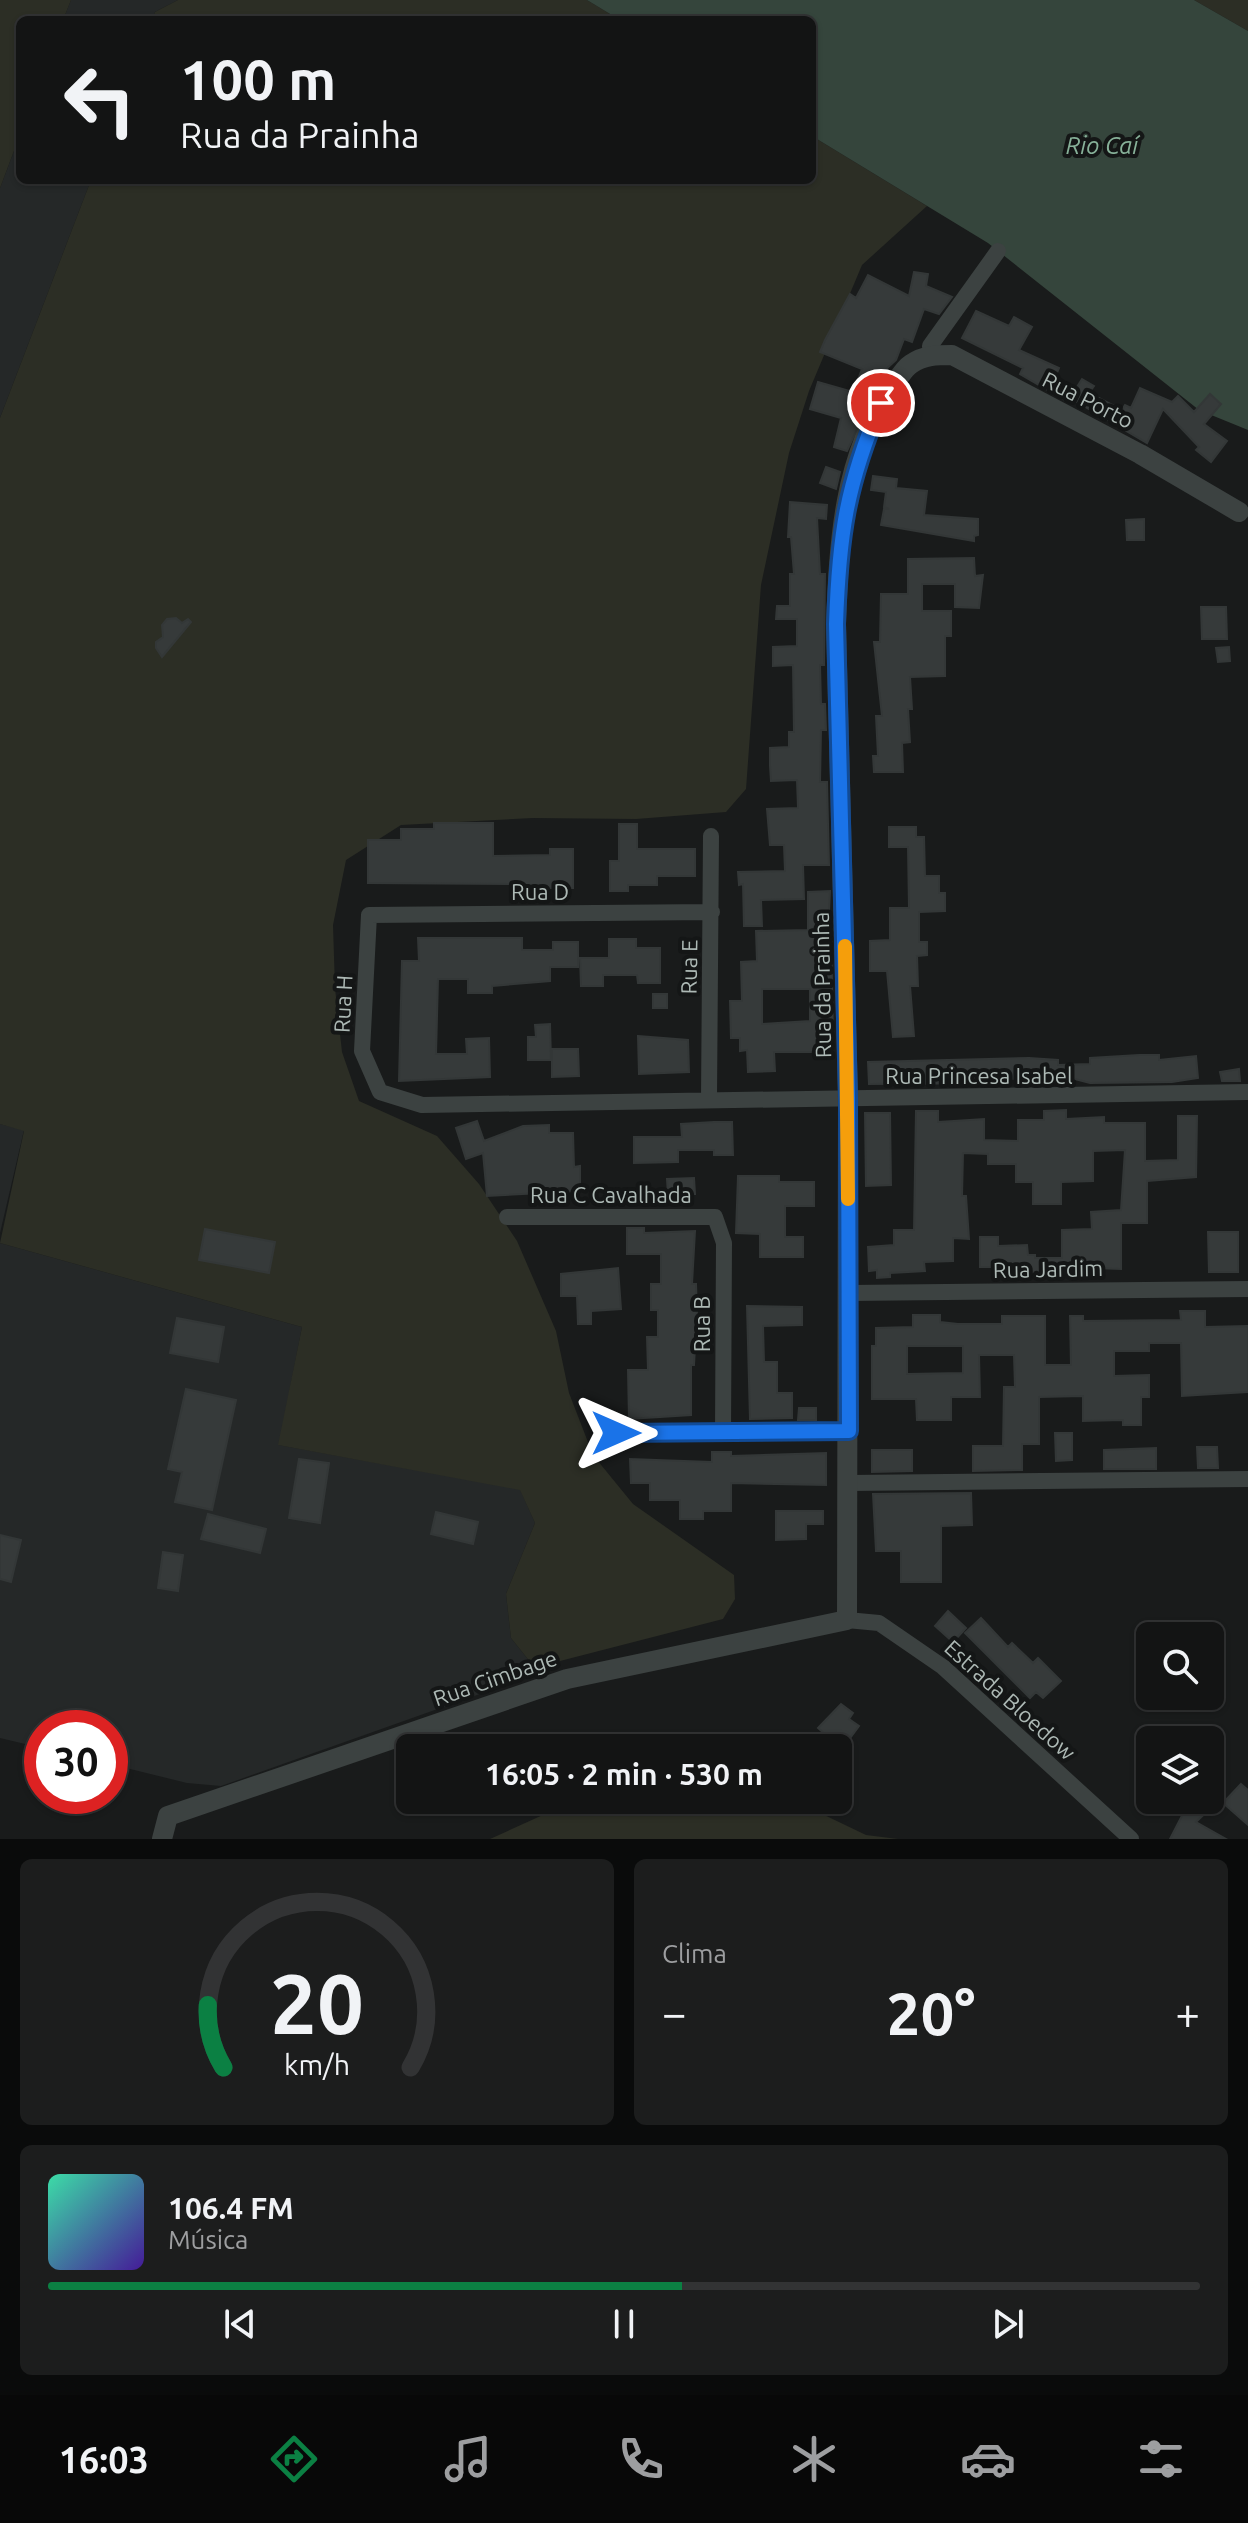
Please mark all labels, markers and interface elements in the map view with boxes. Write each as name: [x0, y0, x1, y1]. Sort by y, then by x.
icon: left: [48, 48, 152, 152]
text: 100 m: [180, 48, 336, 111]
text: Rua da Prainha: [180, 114, 420, 155]
water label: Rio Caí: [1066, 132, 1141, 159]
street label: Rua Porto: [1039, 366, 1138, 433]
pin: [847, 369, 915, 437]
icon: arrive: [859, 381, 903, 425]
street label: Rua D: [511, 879, 569, 904]
street label: Rua da Prainha: [808, 912, 835, 1058]
street label: Rua E: [676, 939, 701, 995]
street label: Rua H: [329, 974, 357, 1034]
street label: Rua Princesa Isabel: [885, 1063, 1073, 1088]
street label: Rua C Cavalhada: [530, 1182, 692, 1207]
street label: Rua Jardim: [993, 1255, 1103, 1282]
street label: Rua B: [689, 1296, 714, 1352]
position arrow: [574, 1391, 658, 1475]
map controls: [1136, 1622, 1224, 1814]
button: search: [1136, 1622, 1224, 1710]
street label: Estrada Bloedow: [940, 1634, 1081, 1765]
street label: Rua Cimbage: [430, 1645, 560, 1710]
speed limit sign: 30: [24, 1710, 128, 1814]
button: layers: [1136, 1726, 1224, 1814]
text: 16:05 · 2 min · 530 m: [485, 1757, 763, 1791]
text: Clima: [662, 1939, 727, 1968]
text: 20: [270, 1956, 364, 2050]
text: 20°: [887, 1979, 975, 2046]
text: −: [662, 1988, 687, 2037]
text: +: [1175, 1988, 1200, 2037]
text: km/h: [284, 2048, 350, 2080]
text: 106.4 FM: [168, 2191, 294, 2225]
text: Música: [168, 2225, 248, 2254]
icon: previous: [218, 2302, 262, 2346]
icon: pause: [602, 2302, 646, 2346]
icon: next: [986, 2302, 1030, 2346]
icon: directions: [266, 2431, 322, 2487]
icon: music: [440, 2431, 496, 2487]
icon: phone: [613, 2431, 669, 2487]
icon: climate: [786, 2431, 842, 2487]
icon: car: [960, 2431, 1016, 2487]
icon: filters: [1133, 2431, 1189, 2487]
text: 16:03: [59, 2439, 149, 2480]

